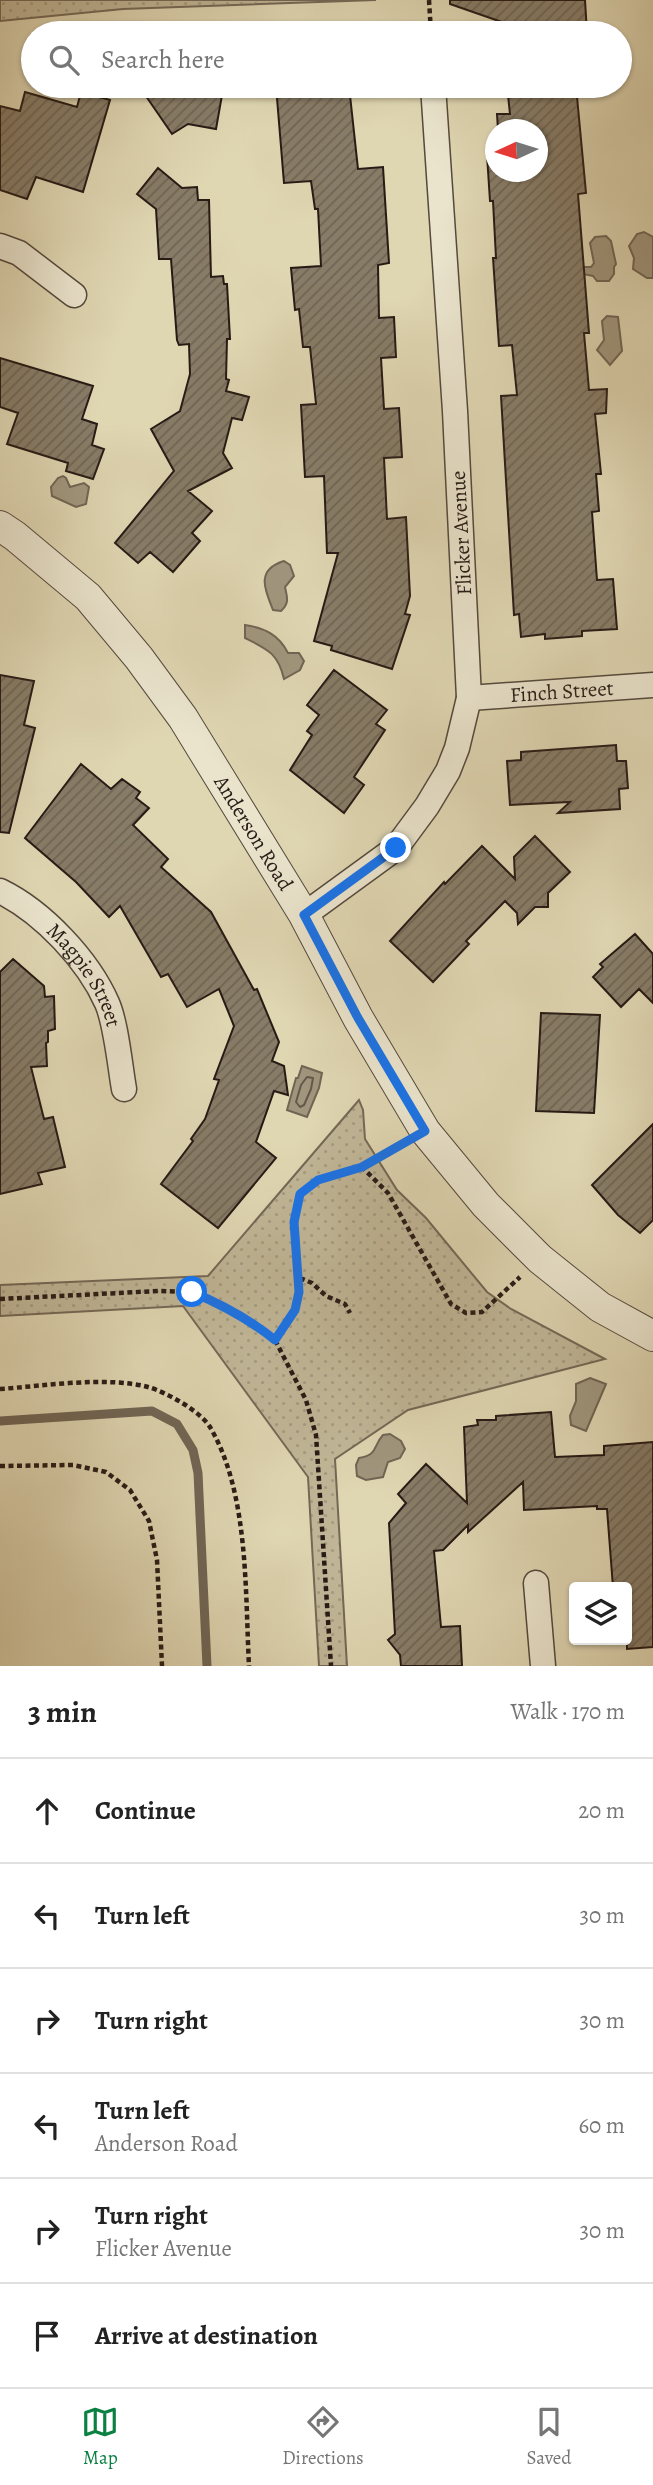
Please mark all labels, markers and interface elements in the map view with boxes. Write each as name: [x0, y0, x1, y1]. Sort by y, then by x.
search box: [21, 21, 632, 98]
icon: search: [45, 41, 83, 79]
text: Search here: [101, 42, 225, 77]
north arrow: [485, 119, 548, 182]
street label: Flicker Avenue: [444, 470, 478, 596]
street label: Finch Street: [509, 674, 615, 709]
street label: Anderson Road: [207, 769, 300, 897]
route end: [380, 832, 411, 863]
street label: Magpie Street: [41, 917, 128, 1030]
route start: [176, 1276, 207, 1307]
map controls: [569, 1582, 632, 1645]
button: layers: [569, 1582, 632, 1645]
text: 3 min: [28, 1692, 97, 1732]
text: Walk · 170 m: [511, 1696, 625, 1727]
icon: ahead: [28, 1792, 66, 1830]
text: Continue: [95, 1793, 196, 1828]
text: 20 m: [578, 1795, 625, 1826]
icon: left: [28, 1897, 66, 1935]
text: Turn left: [95, 1898, 190, 1933]
text: 30 m: [579, 1900, 625, 1931]
icon: right: [28, 2002, 66, 2040]
text: Turn right: [95, 2003, 208, 2038]
text: 30 m: [579, 2005, 625, 2036]
text: Turn left: [95, 2093, 190, 2128]
icon: left: [28, 2107, 66, 2145]
text: 60 m: [578, 2110, 625, 2141]
text: Anderson Road: [95, 2128, 238, 2159]
text: Turn right: [95, 2198, 208, 2233]
icon: right: [28, 2212, 66, 2250]
text: 30 m: [579, 2215, 625, 2246]
text: Flicker Avenue: [95, 2233, 232, 2264]
icon: arrive: [28, 2317, 66, 2355]
text: Arrive at destination: [95, 2318, 318, 2353]
tab: Map: [81, 2403, 119, 2471]
tab: Directions: [282, 2403, 364, 2471]
tab: Saved: [527, 2403, 572, 2471]

